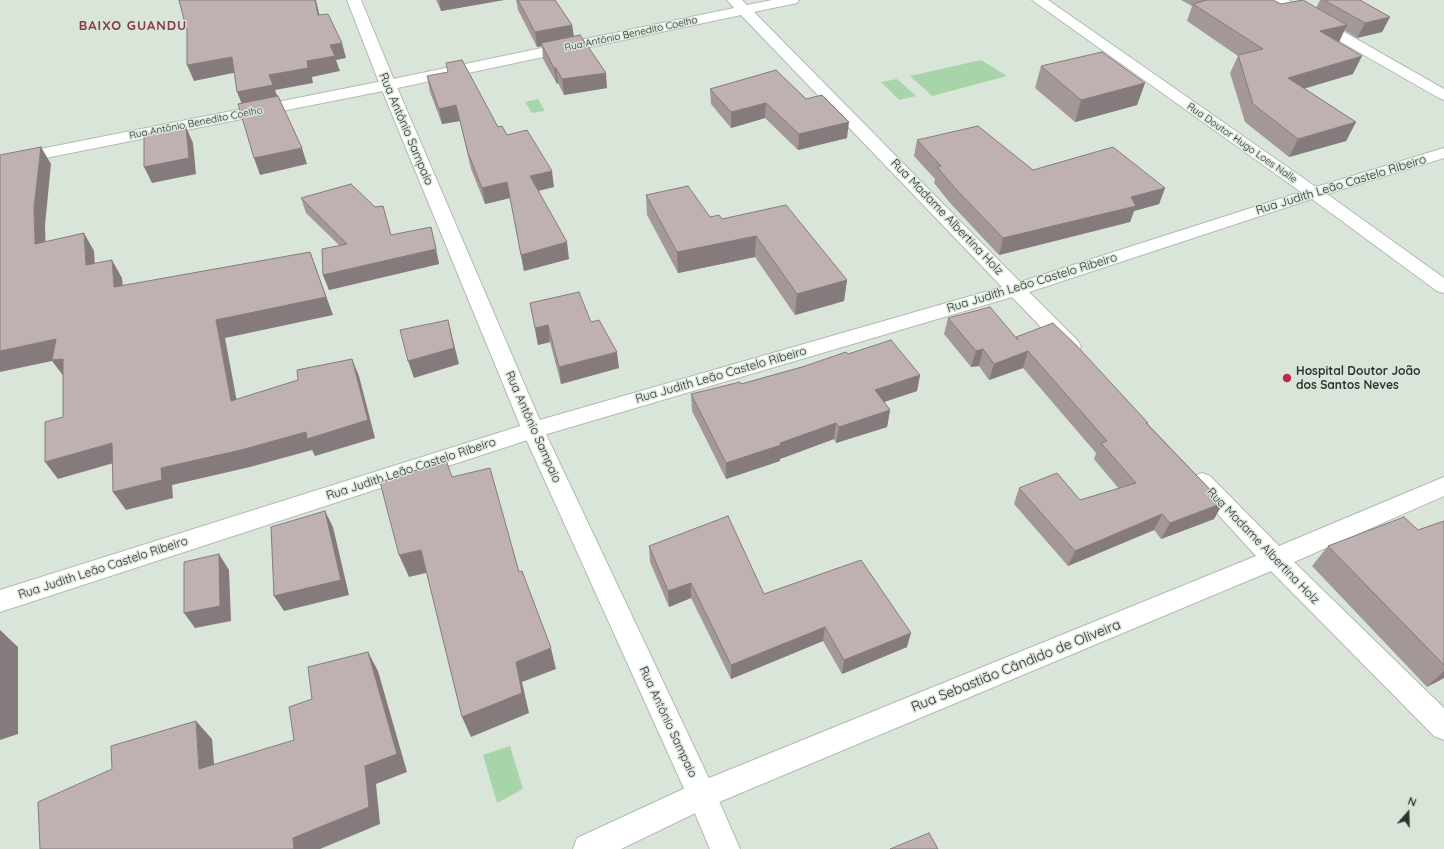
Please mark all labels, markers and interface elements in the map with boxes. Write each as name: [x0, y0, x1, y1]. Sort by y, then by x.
street label: Rua Antônio Benedito Coelho: [563, 14, 699, 54]
district label: BAIXO GUANDU: [79, 18, 187, 34]
street label: Rua Antônio Sampaio: [376, 71, 436, 187]
street label: Rua Doutor Hugo Loes Nalle: [1185, 100, 1299, 186]
street label: Rua Antônio Benedito Coelho: [128, 104, 264, 142]
street label: Rua Judith Leão Castelo Ribeiro: [1254, 152, 1428, 218]
street label: Rua Madame Albertina Holz: [888, 156, 1006, 278]
street label: Rua Judith Leão Castelo Ribeiro: [945, 250, 1119, 316]
street label: Rua Judith Leão Castelo Ribeiro: [634, 344, 808, 406]
place label: Hospital Doutor João dos Santos Neves: [1296, 364, 1421, 392]
street label: Rua Antônio Sampaio: [502, 369, 564, 485]
marker: Hospital Doutor João dos Santos Neves: [1281, 372, 1293, 384]
street label: Rua Judith Leão Castelo Ribeiro: [324, 435, 498, 503]
street label: Rua Madame Albertina Holz: [1204, 485, 1322, 607]
street label: Rua Judith Leão Castelo Ribeiro: [16, 534, 190, 602]
street label: Rua Sebastião Cândido de Oliveira: [909, 616, 1123, 716]
street label: Rua Antônio Sampaio: [636, 664, 700, 780]
north arrow: [1388, 793, 1428, 833]
text: N: [1406, 794, 1418, 810]

